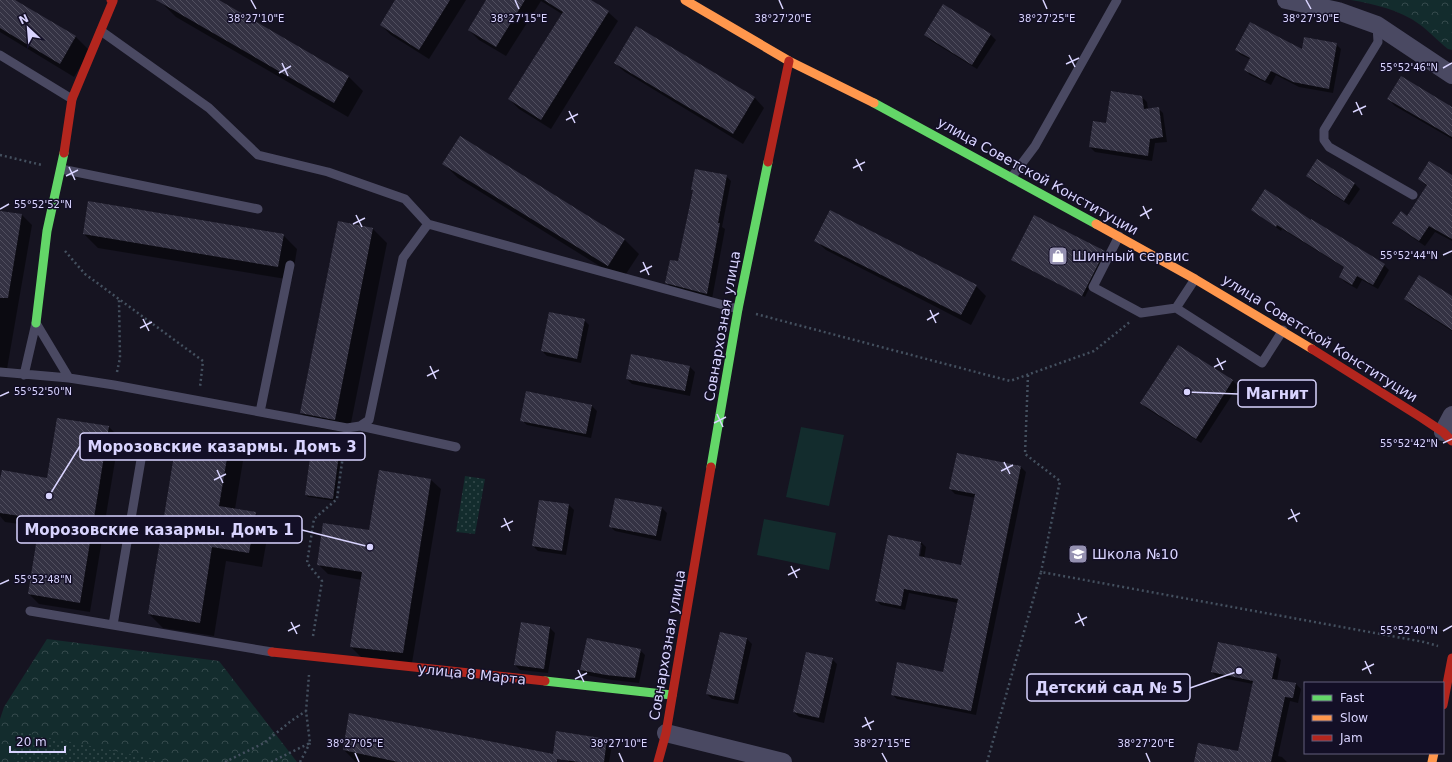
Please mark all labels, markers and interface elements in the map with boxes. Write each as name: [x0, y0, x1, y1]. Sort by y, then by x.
north arrow: [8, 8, 48, 48]
text: N: [17, 12, 31, 27]
text: 38°27'10"E: [228, 13, 284, 24]
text: 38°27'15"E: [491, 13, 547, 24]
text: 38°27'20"E: [755, 13, 811, 24]
text: 38°27'25"E: [1019, 13, 1075, 24]
text: 38°27'30"E: [1283, 13, 1339, 24]
text: 55°52'46"N: [1380, 62, 1438, 73]
street label: улица Советской Конституции: [935, 114, 1141, 238]
text: 55°52'52"N: [14, 199, 72, 210]
shop icon: Шинный сервис: [1047, 245, 1069, 267]
place label: Шинный сервис: [1072, 248, 1189, 264]
street label: Совнархозная улица: [701, 249, 743, 403]
text: 55°52'44"N: [1380, 250, 1438, 261]
street label: улица Советской Конституции: [1219, 271, 1421, 405]
callout: Магнит: [1238, 380, 1316, 407]
text: Магнит: [1246, 385, 1309, 403]
text: 55°52'50"N: [14, 386, 72, 397]
callout: Морозовские казармы. Домъ 3: [80, 433, 365, 460]
text: Морозовские казармы. Домъ 3: [87, 438, 357, 456]
text: 55°52'42"N: [1380, 438, 1438, 449]
callout: Морозовские казармы. Домъ 1: [17, 516, 302, 543]
text: Морозовские казармы. Домъ 1: [24, 521, 294, 539]
school or university icon: Школа №10: [1067, 543, 1089, 565]
place label: Школа №10: [1092, 546, 1178, 562]
street label: Совнархозная улица: [646, 568, 688, 722]
text: 55°52'48"N: [14, 574, 72, 585]
text: 55°52'40"N: [1380, 625, 1438, 636]
street label: улица 8 Марта: [417, 660, 527, 688]
callout: Детский сад № 5: [1027, 674, 1190, 701]
text: Детский сад № 5: [1035, 679, 1183, 697]
legend: [1304, 682, 1444, 754]
text: Fast: [1340, 691, 1364, 705]
text: Slow: [1340, 711, 1368, 725]
scale bar: [10, 728, 65, 754]
text: Jam: [1339, 731, 1363, 745]
text: 20 m: [16, 735, 47, 749]
text: 38°27'05"E: [327, 738, 383, 749]
text: 38°27'10"E: [591, 738, 647, 749]
text: 38°27'15"E: [854, 738, 910, 749]
text: 38°27'20"E: [1118, 738, 1174, 749]

